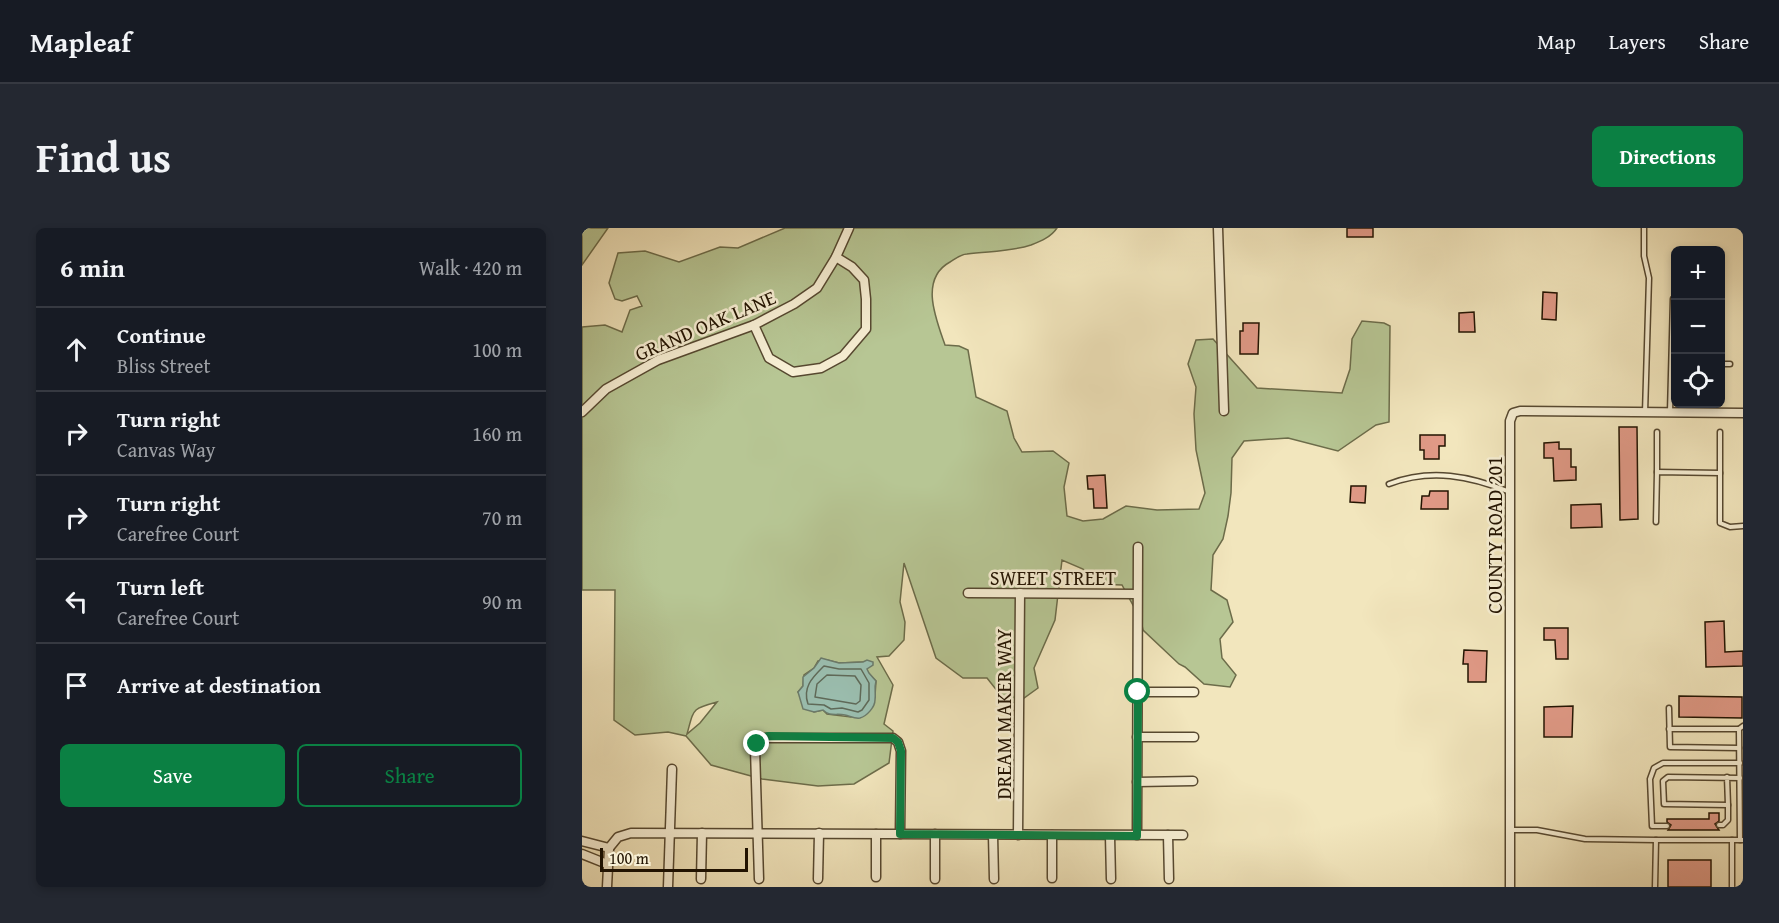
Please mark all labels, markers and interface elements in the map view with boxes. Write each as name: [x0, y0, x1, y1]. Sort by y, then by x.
text: Mapleaf: [30, 21, 131, 62]
text: Map: [1537, 26, 1576, 57]
text: Layers: [1609, 26, 1666, 57]
text: Share: [1699, 26, 1749, 57]
text: Find us: [36, 126, 171, 187]
button: Directions: [1592, 126, 1743, 187]
map controls: [1671, 246, 1725, 408]
button: +: [1671, 246, 1725, 300]
text: 6 min: [60, 248, 125, 287]
text: Walk · 420 m: [419, 253, 522, 282]
street label: GRAND OAK LANE: [630, 282, 780, 368]
button: −: [1671, 300, 1725, 354]
text: Continue: [117, 319, 206, 351]
icon: ahead: [60, 333, 93, 366]
text: 100 m: [472, 335, 522, 364]
text: Bliss Street: [117, 351, 210, 380]
button: locate: [1671, 354, 1725, 408]
text: Turn right: [117, 403, 220, 435]
icon: right: [60, 417, 93, 450]
text: 160 m: [472, 419, 522, 448]
text: Canvas Way: [117, 435, 216, 464]
street label: COUNTY ROAD 201: [1480, 456, 1509, 614]
text: Turn right: [117, 487, 220, 519]
icon: right: [60, 501, 93, 534]
text: 70 m: [482, 503, 522, 532]
text: Carefree Court: [117, 519, 239, 548]
street label: SWEET STREET: [990, 563, 1116, 592]
text: Turn left: [117, 571, 204, 603]
icon: left: [60, 585, 93, 618]
text: 90 m: [482, 587, 522, 616]
text: Carefree Court: [117, 603, 239, 632]
street label: DREAM MAKER WAY: [989, 629, 1018, 799]
icon: arrive: [60, 669, 93, 702]
text: Arrive at destination: [117, 669, 321, 701]
route start: [1124, 678, 1150, 704]
route end: [743, 730, 769, 756]
button: Save: [60, 744, 285, 807]
button: Share: [297, 744, 522, 807]
scale bar: [600, 845, 748, 872]
text: 100 m: [609, 846, 649, 870]

